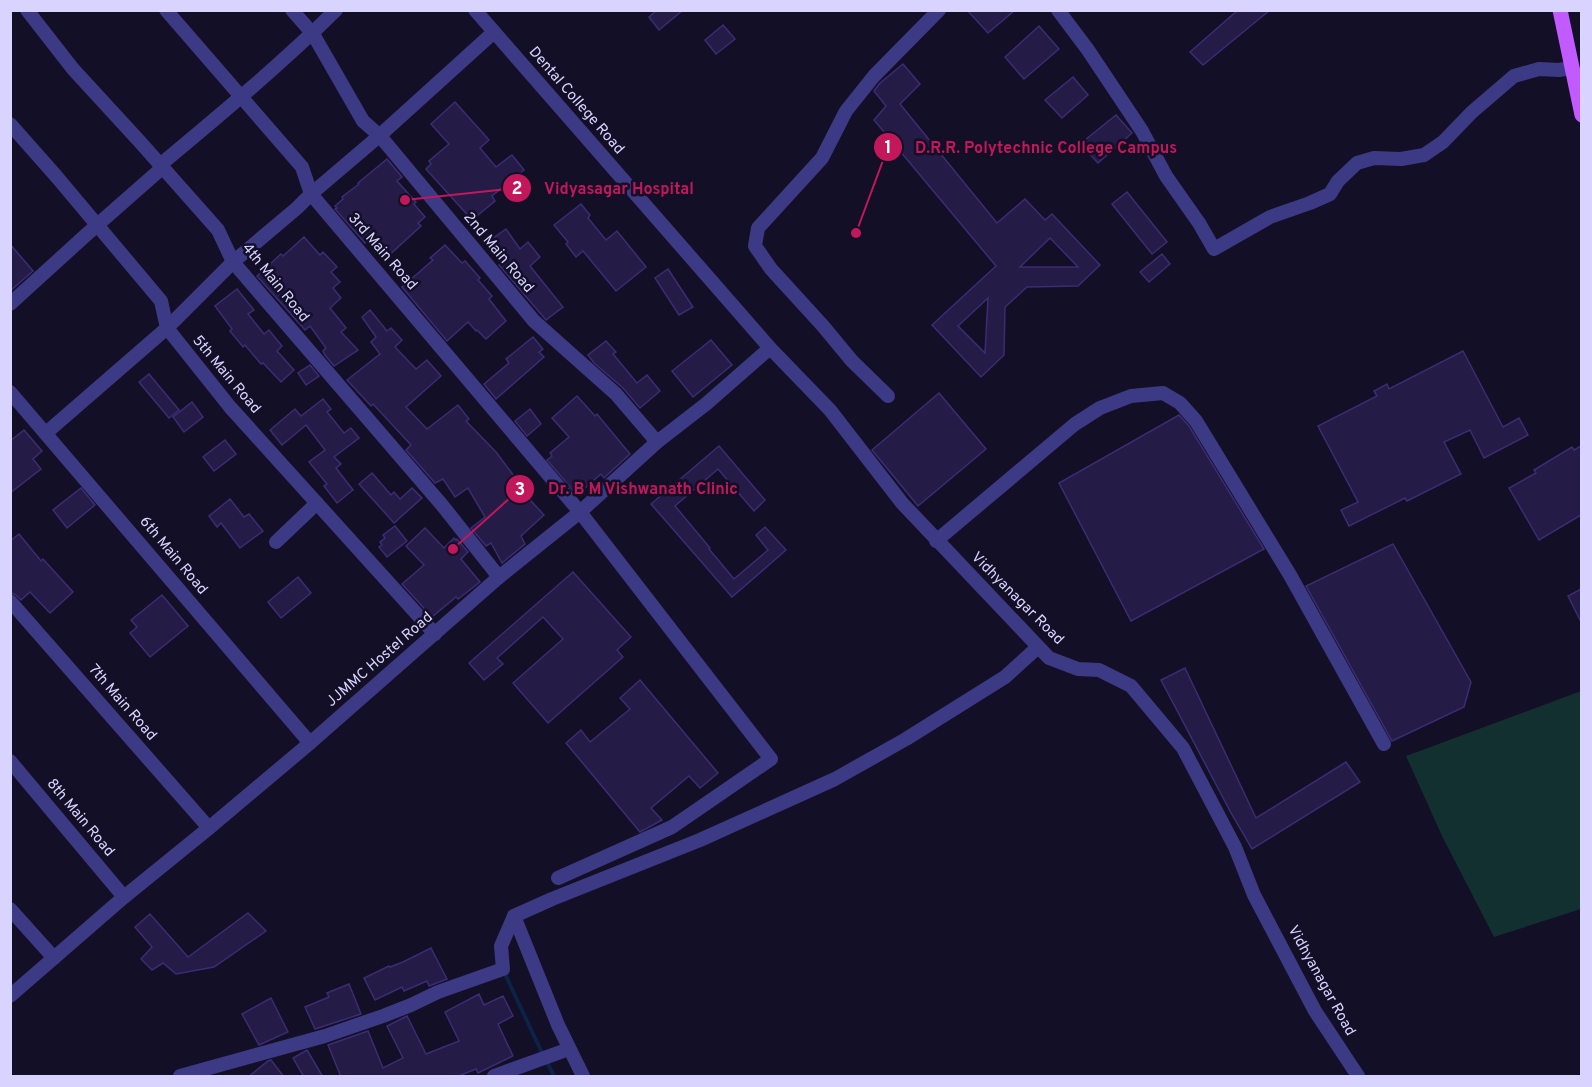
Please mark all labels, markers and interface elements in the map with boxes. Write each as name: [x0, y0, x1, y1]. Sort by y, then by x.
street label: Dental College Road: [524, 43, 628, 159]
callout: D.R.R. Polytechnic College Campus: [873, 130, 1189, 164]
text: 1: [884, 137, 892, 160]
text: D.R.R. Polytechnic College Campus: [915, 139, 1177, 159]
callout: Vidyasagar Hospital: [502, 171, 706, 205]
text: 2: [511, 178, 523, 201]
text: Vidyasagar Hospital: [544, 180, 694, 200]
street label: 3rd Main Road: [343, 209, 421, 295]
street label: 2nd Main Road: [459, 209, 537, 297]
street label: 4th Main Road: [237, 239, 313, 327]
street label: 5th Main Road: [188, 332, 264, 418]
callout: Dr. B M Vishwanath Clinic: [505, 472, 750, 506]
text: 3: [515, 479, 525, 502]
text: Dr. B M Vishwanath Clinic: [548, 480, 738, 500]
street label: 6th Main Road: [135, 513, 211, 599]
street label: Vidhyanagar Road: [967, 549, 1067, 649]
street label: JJMMC Hostel Road: [323, 609, 437, 711]
street label: 7th Main Road: [84, 661, 160, 745]
street label: 8th Main Road: [42, 775, 118, 861]
street label: Vidhyanagar Road: [1283, 922, 1359, 1040]

